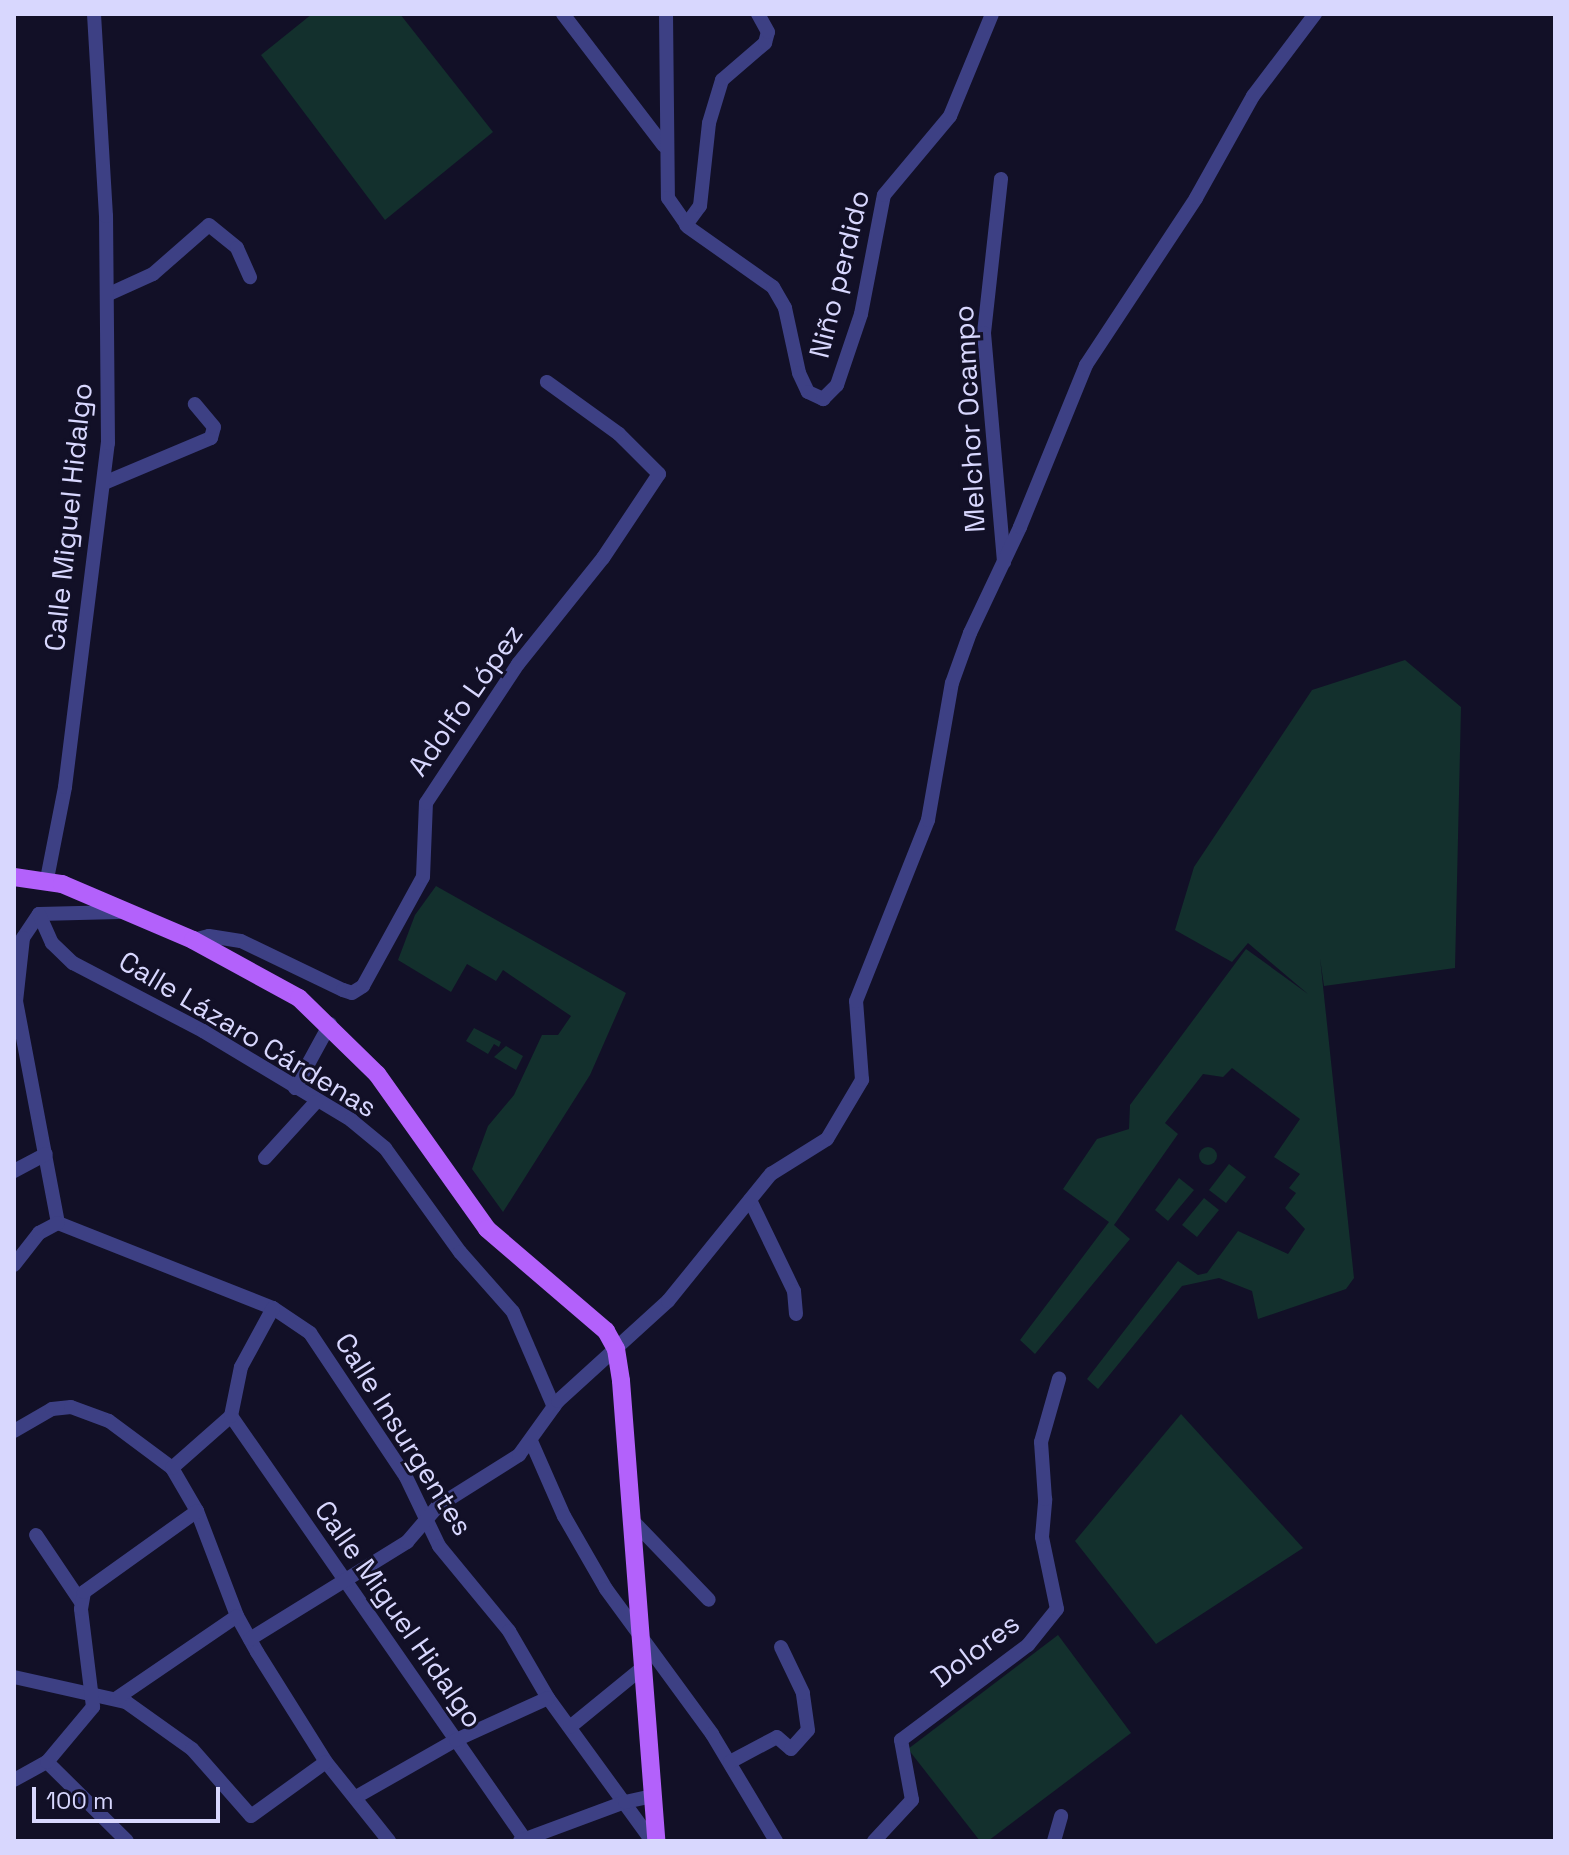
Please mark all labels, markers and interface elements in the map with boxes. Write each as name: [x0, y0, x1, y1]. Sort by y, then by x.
street label: Niño perdido: [802, 186, 876, 362]
street label: Melchor Ocampo: [946, 304, 992, 534]
street label: Calle Miguel Hidalgo: [37, 381, 99, 653]
street label: Adolfo López: [400, 618, 530, 782]
street label: Calle Lázaro Cárdenas: [113, 944, 383, 1124]
street label: Calle Insurgentes: [328, 1326, 480, 1542]
street label: Calle Miguel Hidalgo: [308, 1494, 490, 1734]
street label: Dolores: [924, 1606, 1026, 1694]
scale bar: [36, 1771, 224, 1821]
text: 100 m: [46, 1785, 114, 1816]

